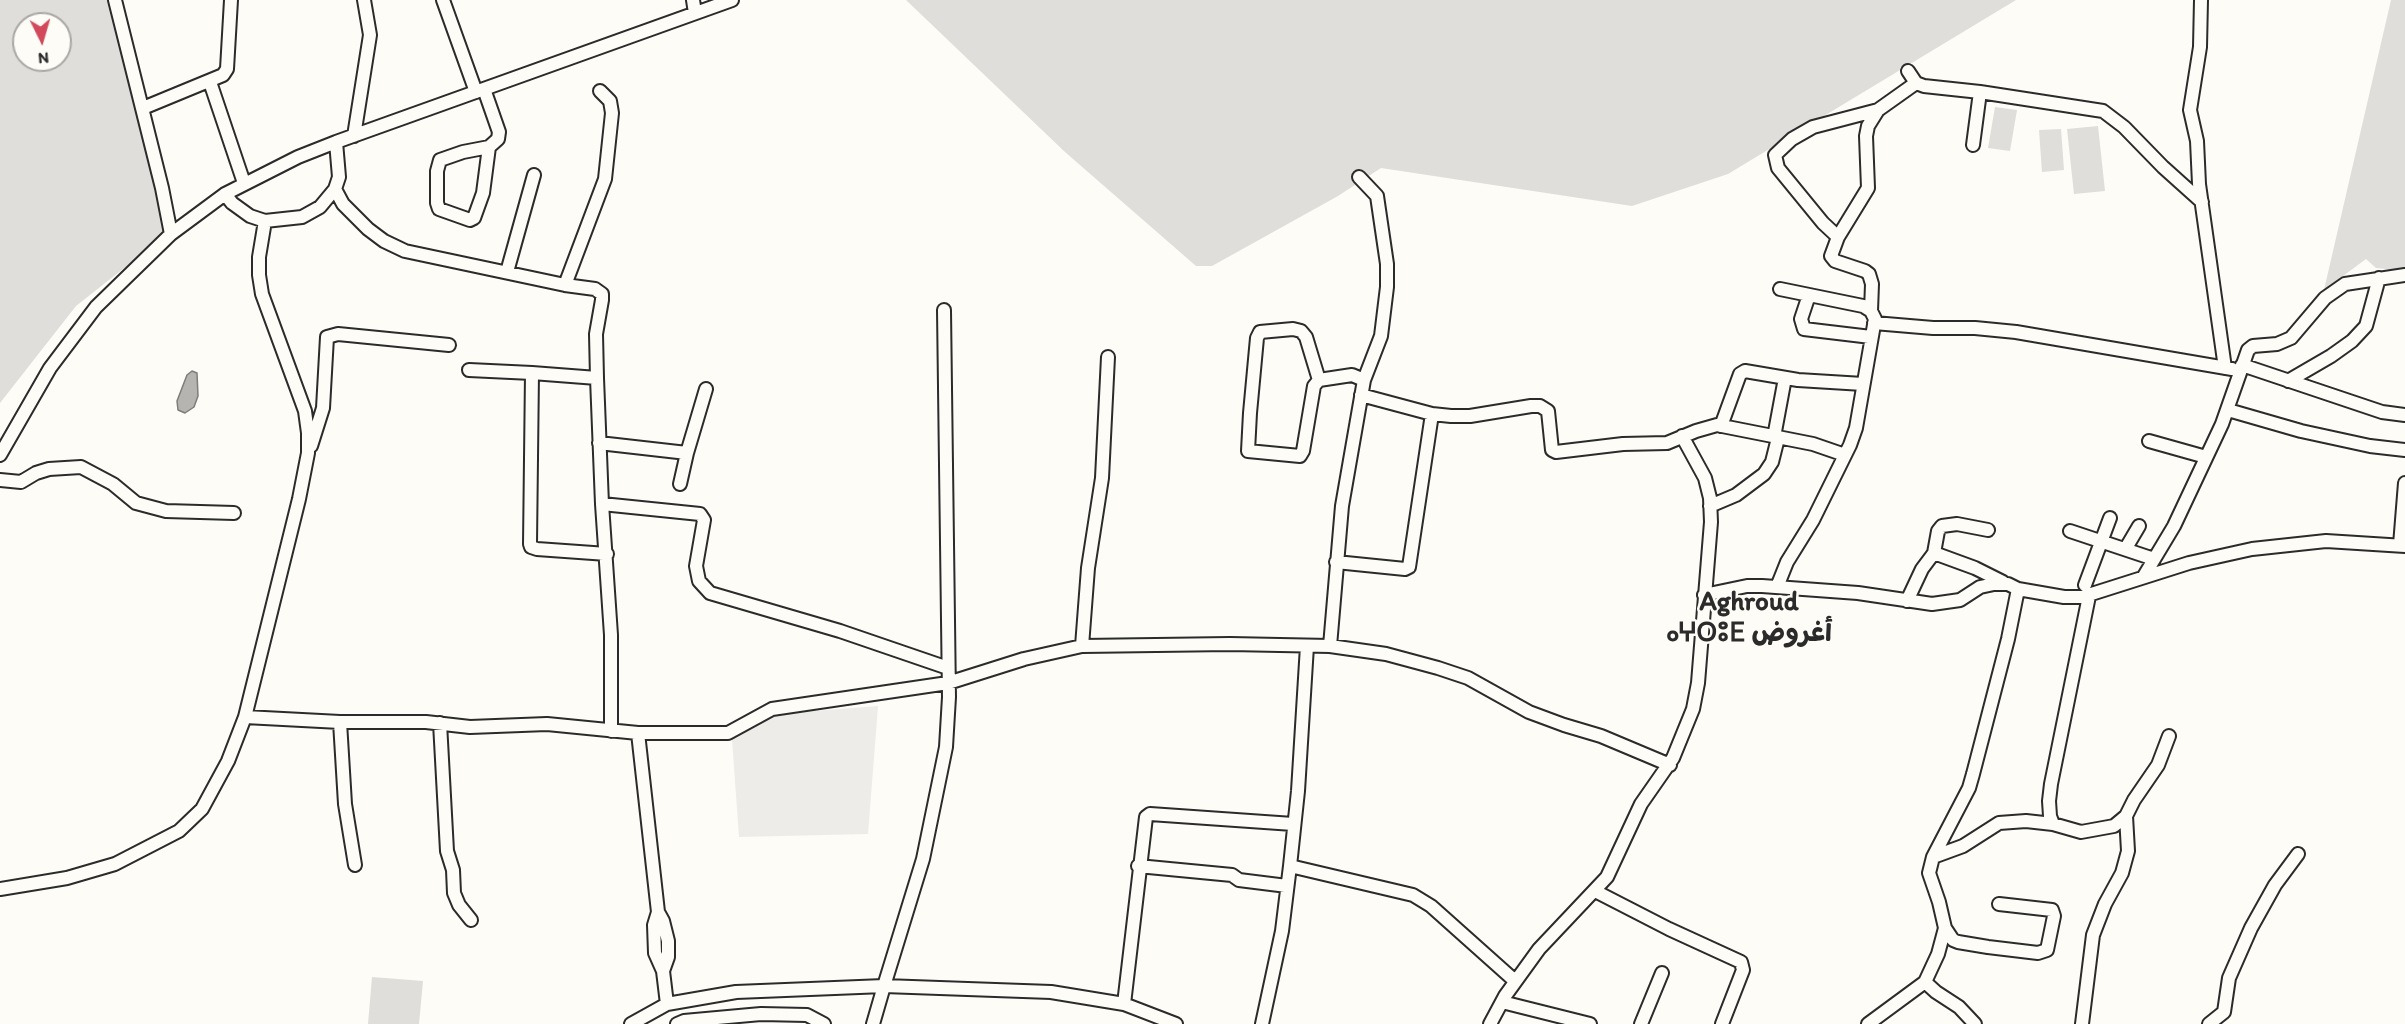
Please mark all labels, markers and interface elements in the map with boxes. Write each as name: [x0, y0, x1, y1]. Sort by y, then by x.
north arrow: [12, 12, 72, 72]
text: N: [37, 49, 50, 68]
district label: Aghroud ⴰⵖⵔⵓⴹ أغروض: [1666, 587, 1832, 650]

